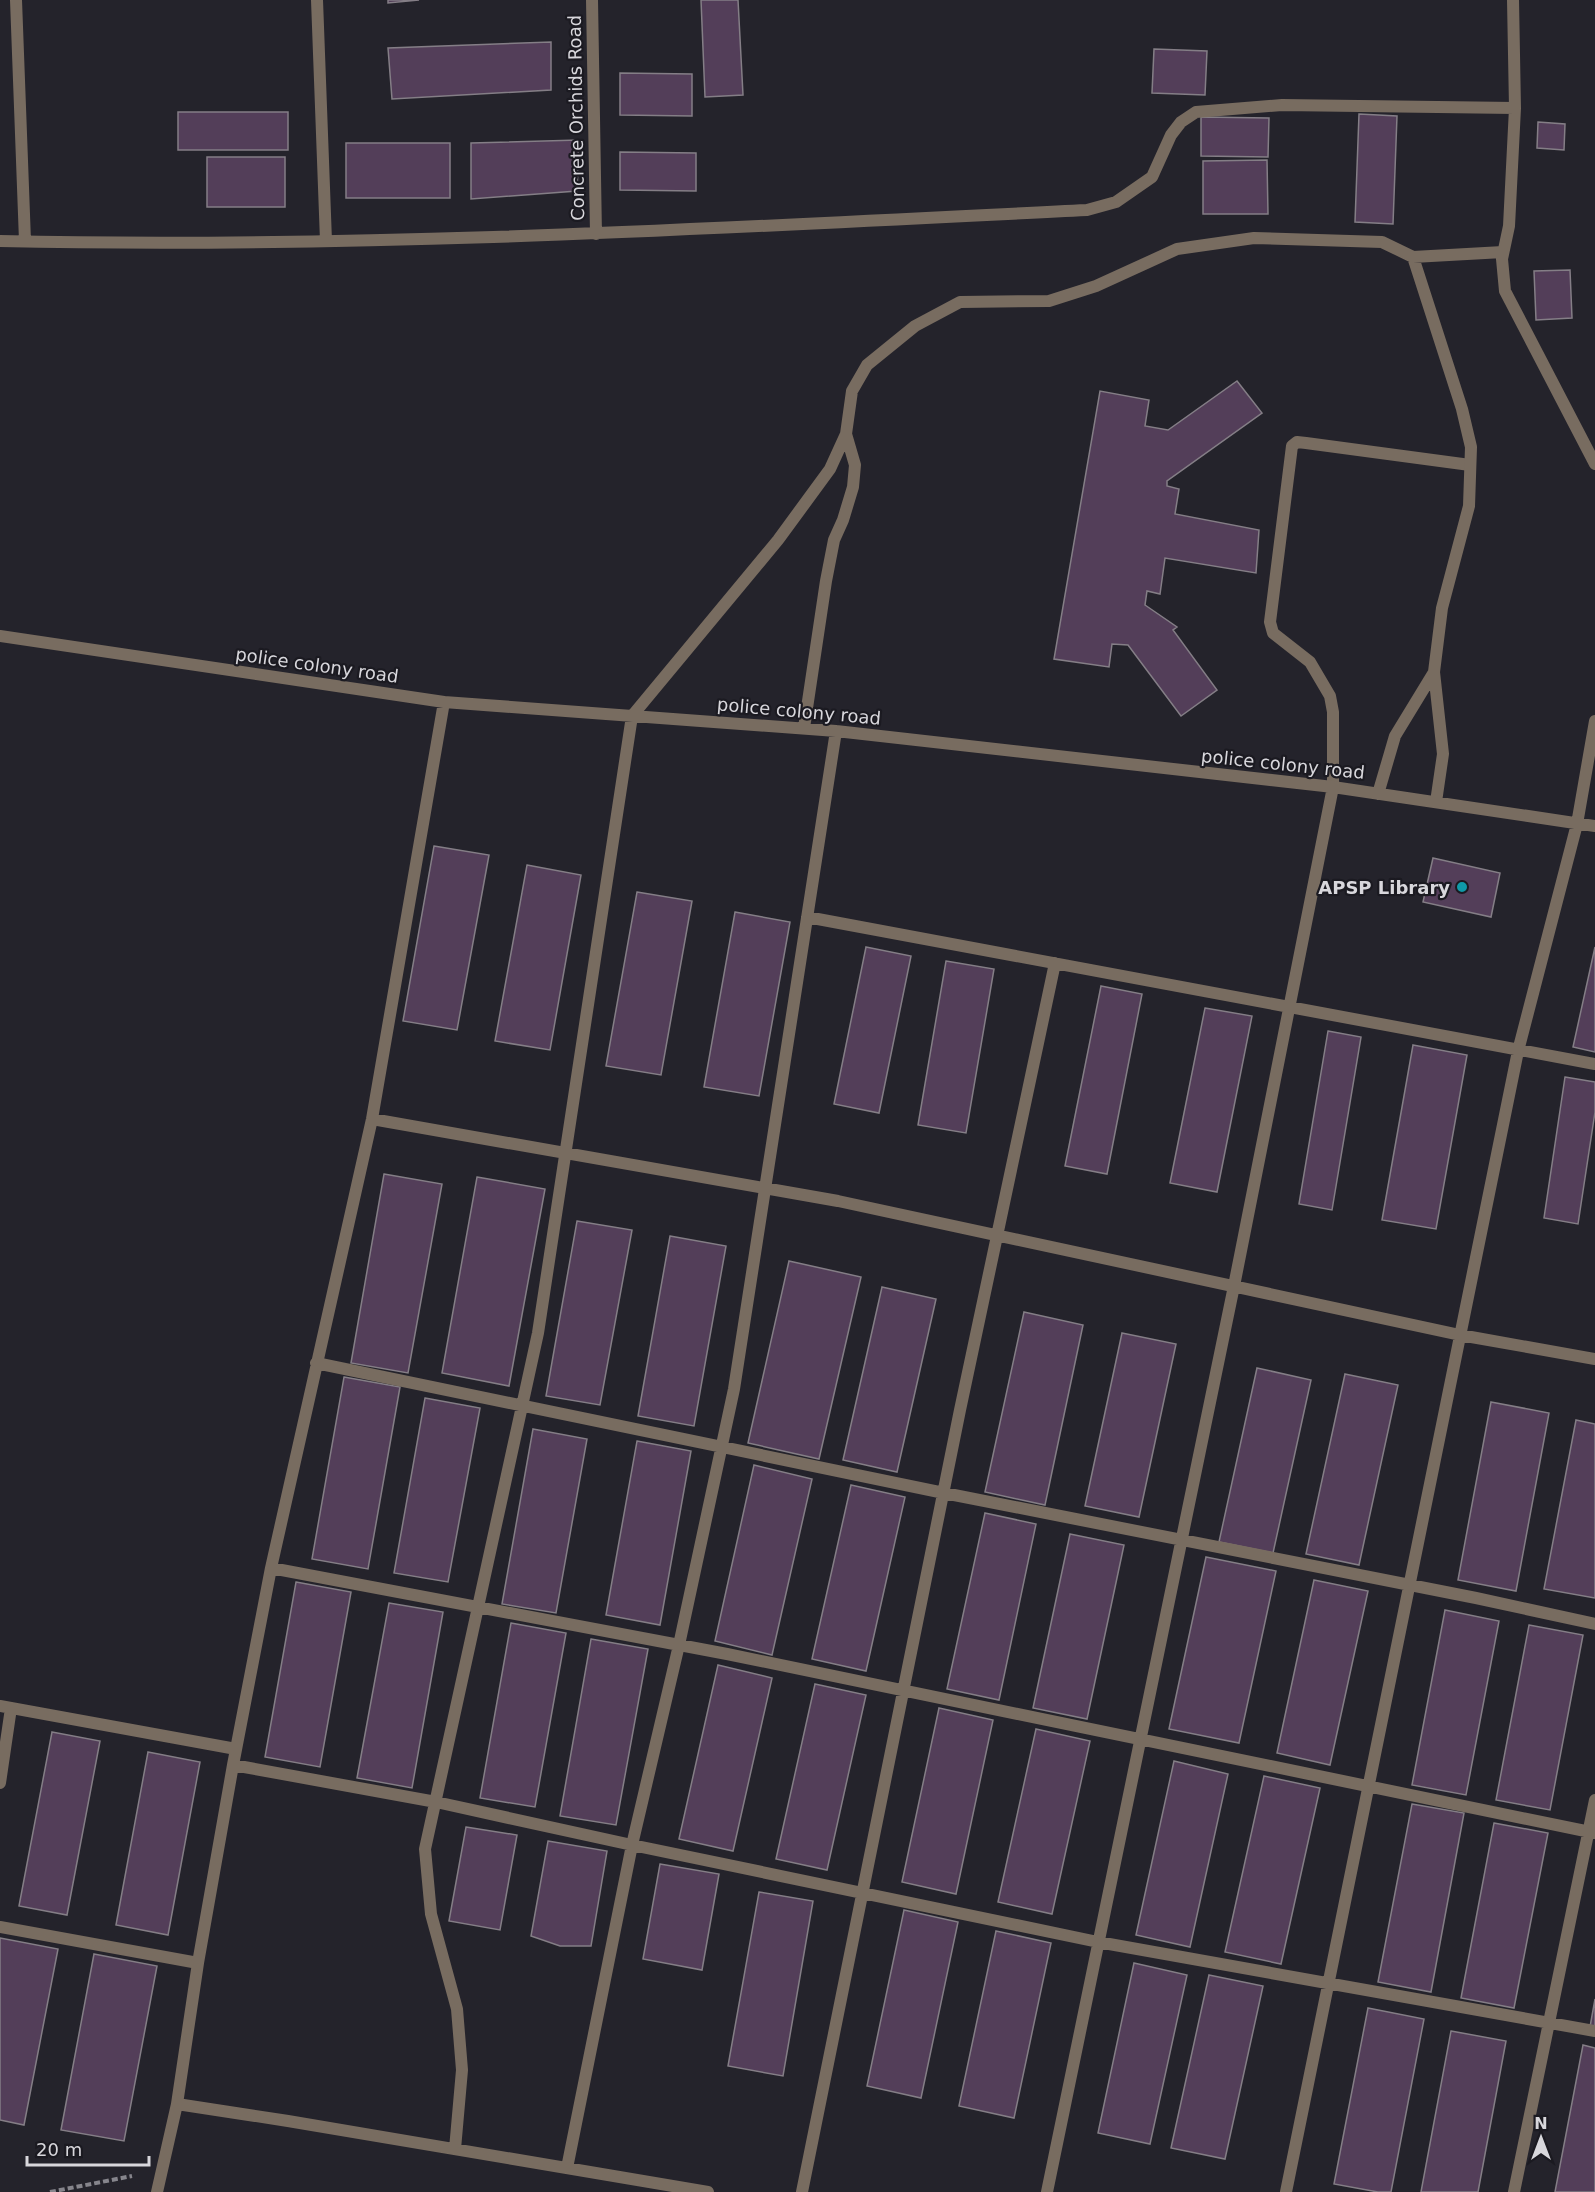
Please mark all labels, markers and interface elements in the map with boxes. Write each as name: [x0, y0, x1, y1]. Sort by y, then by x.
street label: Concrete Orchids Road: [564, 15, 588, 221]
street label: police colony road: [234, 643, 400, 687]
street label: police colony road: [716, 693, 882, 729]
street label: police colony road: [1200, 745, 1366, 783]
place label: APSP Library: [1318, 877, 1450, 898]
marker: APSP Library: [1455, 880, 1469, 894]
north arrow: [1511, 2108, 1571, 2168]
text: N: [1534, 2114, 1548, 2133]
scale bar: [27, 2129, 148, 2167]
text: 20 m: [36, 2139, 82, 2160]

